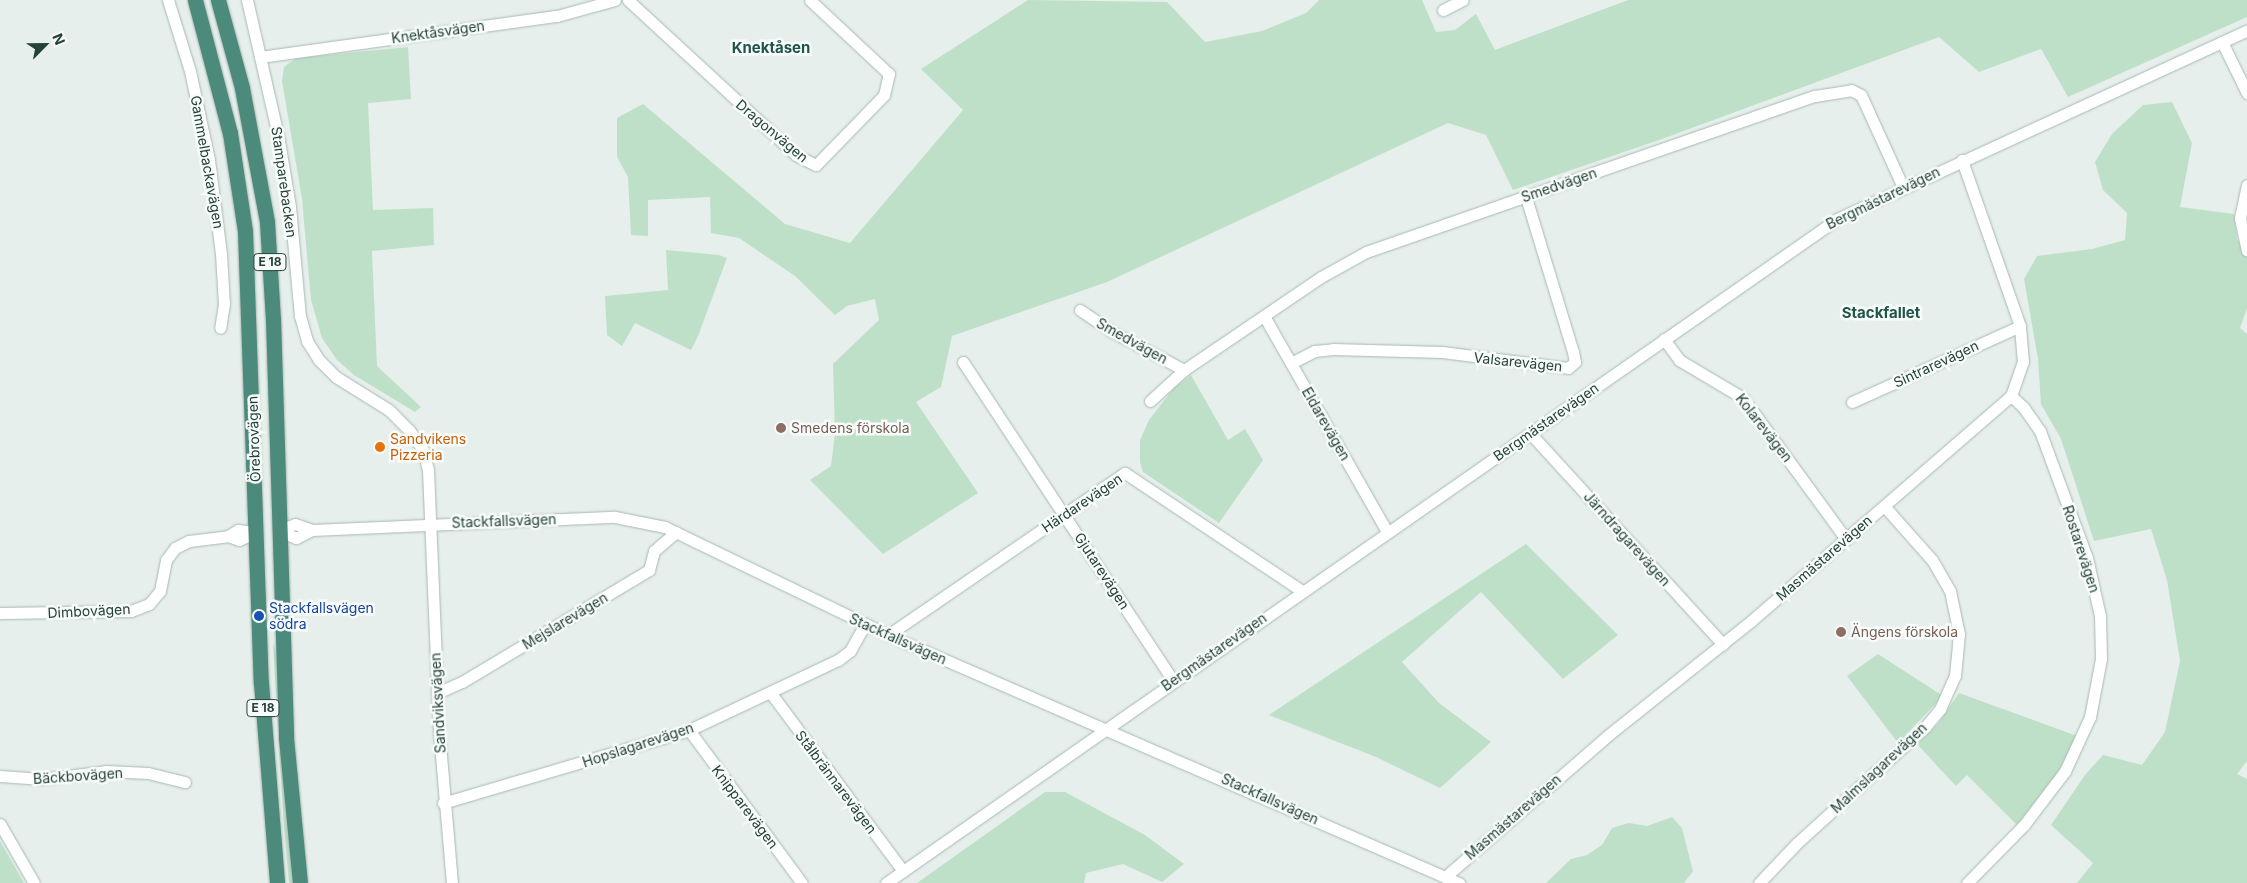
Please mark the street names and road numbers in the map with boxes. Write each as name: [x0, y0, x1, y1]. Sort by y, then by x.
street label: Knektåsvägen: [390, 17, 486, 47]
street label: Gammelbackavägen: [187, 94, 227, 230]
street label: Dragonvägen: [733, 96, 811, 166]
street label: Stamparebacken: [268, 125, 300, 239]
street label: Bergmästarevägen: [1823, 163, 1943, 233]
street label: Smedvägen: [1519, 164, 1599, 206]
road number: E 18: [252, 252, 288, 272]
street label: Smedvägen: [1093, 315, 1171, 367]
street label: Sintrarevägen: [1891, 337, 1981, 391]
street label: Valsarevägen: [1473, 349, 1563, 375]
street label: Bergmästarevägen: [1490, 379, 1602, 465]
street label: Eldarevägen: [1298, 384, 1354, 464]
street label: Kolarevägen: [1732, 390, 1796, 466]
street label: Örebrovägen: [244, 396, 264, 482]
street label: Härdarevägen: [1039, 470, 1125, 536]
street label: Järndragarevägen: [1580, 488, 1674, 590]
street label: Rostarevägen: [2059, 503, 2103, 595]
street label: Stackfallsvägen: [451, 511, 557, 531]
street label: Masmästarevägen: [1773, 512, 1875, 604]
street label: Gjutarevägen: [1071, 529, 1133, 613]
street label: Mejslarevägen: [519, 589, 611, 653]
street label: Dimbovägen: [47, 600, 131, 622]
street label: Bergmästarevägen: [1158, 609, 1270, 695]
street label: Stackfallsvägen: [847, 610, 949, 668]
street label: Sandviksvägen: [427, 652, 449, 754]
road number: E 18: [246, 698, 280, 718]
street label: Hopslagarevägen: [580, 719, 696, 771]
street label: Malmslagarevägen: [1828, 719, 1930, 817]
street label: Stålbrännarevägen: [792, 727, 880, 837]
street label: Knipparevägen: [708, 762, 782, 852]
street label: Bäckbovägen: [32, 764, 124, 788]
street label: Stackfallsvägen: [1219, 770, 1321, 828]
street label: Masmästarevägen: [1462, 771, 1564, 863]

